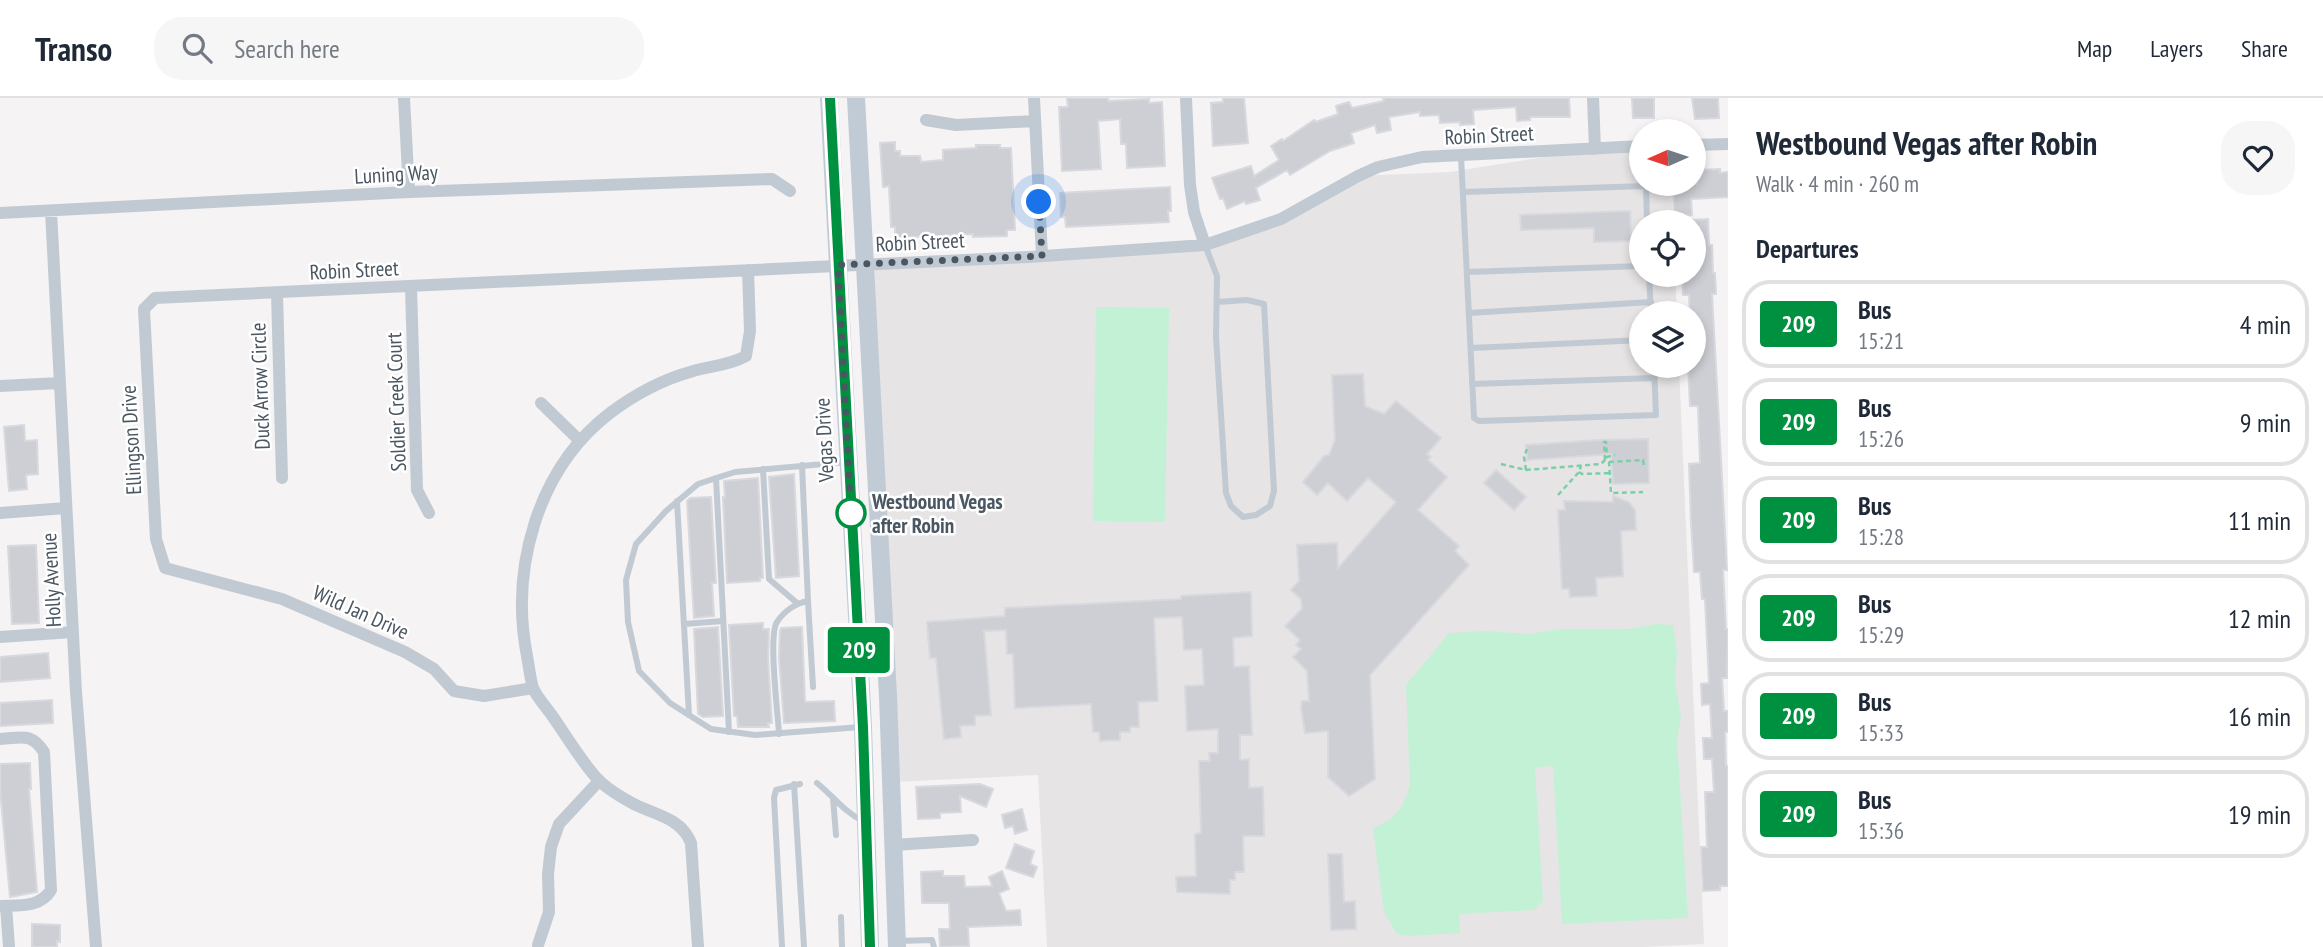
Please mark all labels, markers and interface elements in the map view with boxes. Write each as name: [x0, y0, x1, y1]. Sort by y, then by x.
search box: [154, 17, 644, 80]
text: Transo: [35, 27, 112, 70]
icon: search: [178, 29, 216, 67]
text: Search here: [234, 32, 340, 65]
text: Map: [2077, 33, 2112, 64]
text: Layers: [2150, 33, 2203, 64]
text: Share: [2241, 33, 2288, 64]
street label: Robin Street: [1444, 119, 1534, 151]
north arrow: [1629, 119, 1706, 196]
map controls: [1629, 119, 1706, 378]
text: Westbound Vegas after Robin: [1756, 121, 2097, 164]
button: heart: [2221, 121, 2295, 195]
street label: Luning Way: [354, 158, 438, 190]
text: Walk · 4 min · 260 m: [1756, 169, 1919, 198]
your location: [1021, 184, 1056, 219]
button: locate: [1629, 210, 1706, 287]
street label: Robin Street: [875, 226, 965, 258]
text: Departures: [1756, 232, 1859, 265]
street label: Robin Street: [309, 254, 399, 286]
text: Bus: [1858, 293, 1891, 326]
button: layers: [1629, 301, 1706, 378]
text: 209: [1781, 308, 1816, 339]
text: 4 min: [2240, 308, 2291, 341]
street label: Duck Arrow Circle: [244, 322, 276, 450]
text: 15:21: [1858, 326, 1904, 355]
street label: Soldier Creek Court: [380, 332, 412, 472]
street label: Ellingson Drive: [115, 385, 147, 495]
text: Bus: [1858, 391, 1891, 424]
street label: Vegas Drive: [808, 397, 840, 484]
text: 209: [1781, 406, 1816, 437]
text: 9 min: [2240, 406, 2291, 439]
text: 15:26: [1858, 424, 1904, 453]
place label: Westbound Vegas after Robin: [871, 488, 1003, 539]
text: Bus: [1858, 489, 1891, 522]
marker: Westbound Vegas after Robin: [836, 498, 866, 528]
text: 209: [1781, 504, 1816, 535]
text: 11 min: [2228, 504, 2291, 537]
text: 15:28: [1858, 522, 1904, 551]
street label: Holly Avenue: [35, 532, 67, 628]
street label: Wild Jan Drive: [309, 579, 413, 645]
text: Bus: [1858, 587, 1891, 620]
text: 209: [1781, 602, 1816, 633]
text: 12 min: [2228, 602, 2291, 635]
text: 15:29: [1858, 620, 1904, 649]
line badge: 209: [819, 627, 899, 673]
text: 209: [842, 634, 876, 665]
text: Bus: [1858, 685, 1891, 718]
text: 209: [1781, 700, 1816, 731]
text: 16 min: [2228, 700, 2291, 733]
text: 15:33: [1858, 718, 1904, 747]
text: Bus: [1858, 783, 1891, 816]
text: 209: [1781, 798, 1816, 829]
text: 19 min: [2228, 798, 2291, 831]
text: 15:36: [1858, 816, 1904, 845]

